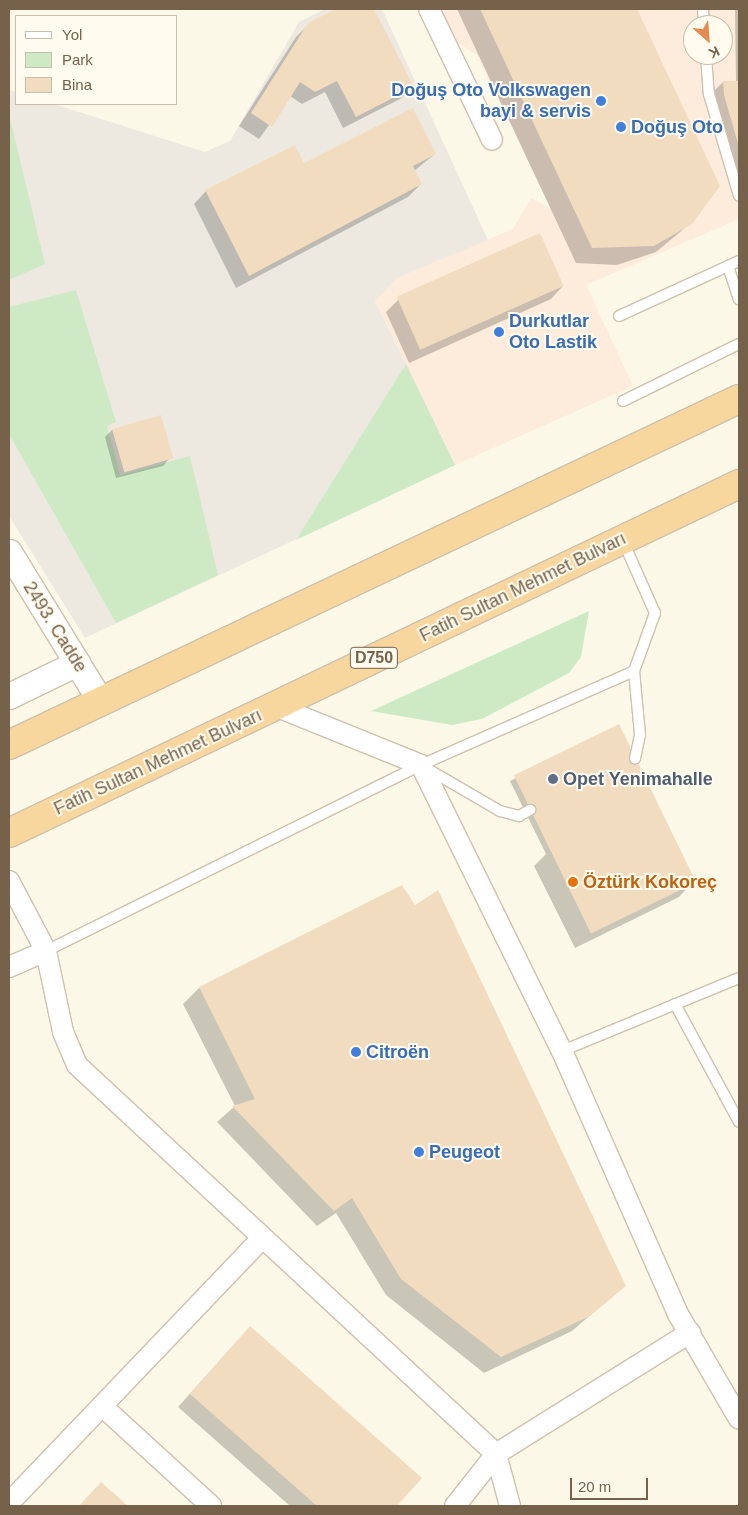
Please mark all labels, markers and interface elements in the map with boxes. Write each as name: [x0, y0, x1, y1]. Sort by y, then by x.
legend: [15, 15, 178, 105]
north arrow: [683, 15, 733, 65]
text: Yol: [62, 26, 82, 43]
text: K: [706, 43, 722, 62]
text: Park: [62, 51, 93, 68]
text: Bina: [62, 76, 92, 93]
place label: Doğuş Oto Volkswagen bayi & servis: [391, 80, 591, 122]
marker: Doğuş Oto Volkswagen bayi & servis: [595, 95, 607, 107]
place label: Doğuş Oto: [631, 116, 723, 138]
marker: Doğuş Oto: [615, 121, 627, 133]
place label: Durkutlar Oto Lastik: [509, 311, 597, 354]
marker: Durkutlar Oto Lastik: [493, 326, 505, 338]
street label: Fatih Sultan Mehmet Bulvarı: [416, 528, 630, 646]
street label: 2493. Cadde: [19, 578, 91, 676]
road number: D750: [349, 644, 399, 671]
street label: Fatih Sultan Mehmet Bulvarı: [51, 704, 265, 820]
place label: Opet Yenimahalle: [563, 768, 713, 790]
marker: Opet Yenimahalle: [547, 773, 559, 785]
place label: Öztürk Kokoreç: [583, 871, 717, 893]
marker: Öztürk Kokoreç: [567, 876, 579, 888]
place label: Citroën: [366, 1041, 429, 1063]
marker: Citroën: [350, 1046, 362, 1058]
place label: Peugeot: [429, 1141, 500, 1163]
marker: Peugeot: [413, 1146, 425, 1158]
scale bar: [573, 1468, 650, 1500]
text: 20 m: [578, 1478, 611, 1495]

